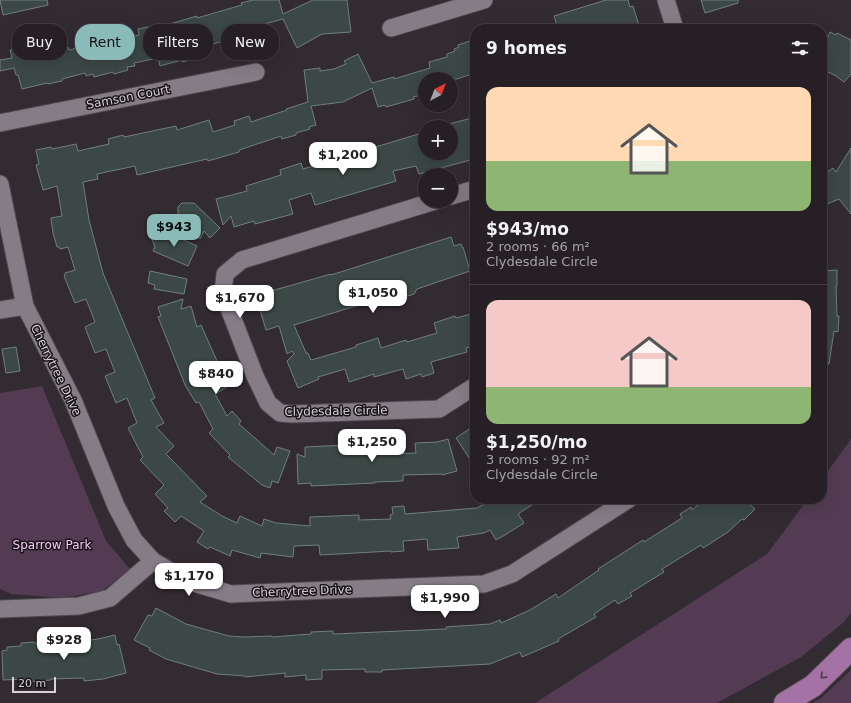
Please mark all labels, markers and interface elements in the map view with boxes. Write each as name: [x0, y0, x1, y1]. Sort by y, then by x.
chip: Buy: [12, 24, 67, 60]
chip: Rent: [75, 24, 135, 60]
chip: Filters: [143, 24, 213, 60]
chip: New: [221, 24, 279, 60]
icon: filters: [789, 37, 811, 59]
text: 9 homes: [486, 38, 567, 58]
north arrow: [418, 72, 458, 112]
map controls: [418, 72, 458, 208]
street label: Samson Court: [85, 82, 171, 112]
icon: home: [613, 113, 685, 185]
button: +: [418, 120, 458, 160]
pin: $1,200: [310, 142, 376, 176]
text: $1,200: [318, 147, 368, 162]
button: −: [418, 168, 458, 208]
pin: $943: [150, 214, 198, 248]
text: $943: [156, 219, 192, 234]
text: $943/mo: [486, 219, 569, 239]
text: 2 rooms · 66 m²: [486, 239, 590, 254]
text: Clydesdale Circle: [486, 254, 598, 269]
pin: $1,050: [340, 280, 406, 314]
pin: $1,670: [207, 285, 273, 319]
text: $1,050: [348, 285, 398, 300]
text: $1,670: [215, 290, 265, 305]
street label: Cherrytree Drive: [28, 322, 84, 418]
icon: home: [613, 326, 685, 398]
pin: $840: [192, 361, 240, 395]
text: $840: [198, 366, 234, 381]
street label: Clydesdale Circle: [284, 403, 388, 419]
pin: $1,250: [339, 429, 405, 463]
text: $1,250/mo: [486, 432, 587, 452]
text: $1,250: [347, 434, 397, 449]
text: 3 rooms · 92 m²: [486, 452, 590, 467]
text: Clydesdale Circle: [486, 467, 598, 482]
park label: Sparrow Park: [13, 538, 91, 552]
pin: $1,170: [156, 563, 222, 597]
text: $1,170: [164, 568, 214, 583]
street label: Cherrytree Drive: [252, 582, 352, 600]
pin: $1,990: [412, 585, 478, 619]
text: $1,990: [420, 590, 470, 605]
pin: $928: [40, 627, 88, 661]
text: $928: [46, 632, 82, 647]
one-way arrow: [820, 672, 828, 679]
scale bar: [12, 675, 56, 694]
text: 20 m: [18, 677, 46, 690]

